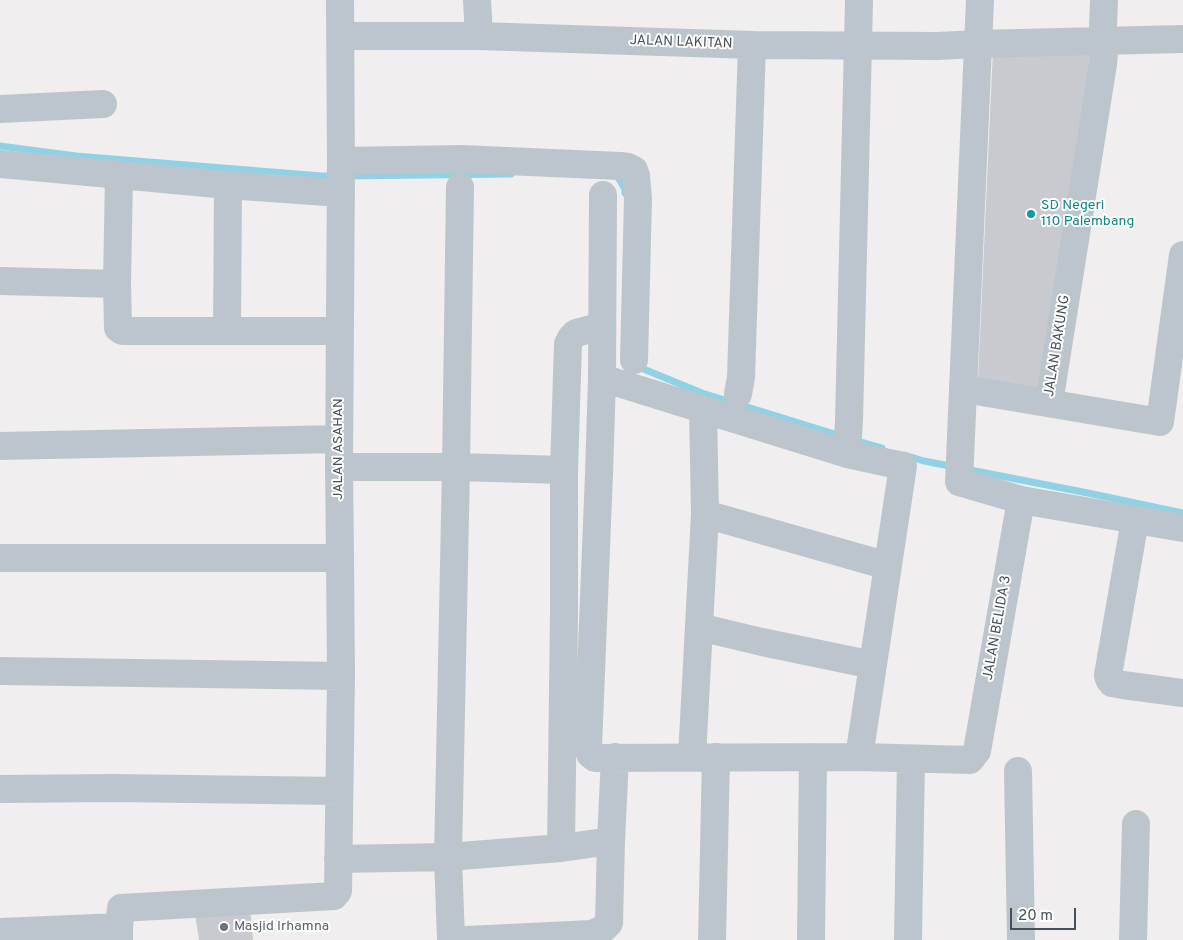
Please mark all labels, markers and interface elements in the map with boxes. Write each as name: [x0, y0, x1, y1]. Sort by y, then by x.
street label: JALAN LAKITAN: [629, 33, 733, 53]
place label: SD Negeri 110 Palembang: [1041, 198, 1134, 230]
marker: SD Negeri 110 Palembang: [1025, 208, 1037, 220]
street label: JALAN BAKUNG: [1042, 294, 1074, 398]
street label: JALAN ASAHAN: [331, 398, 347, 500]
street label: JALAN BELIDA 3: [981, 574, 1015, 682]
scale bar: [1013, 898, 1079, 930]
text: 20 m: [1018, 907, 1053, 926]
place label: Masjid Irhamna: [234, 919, 329, 935]
marker: Masjid Irhamna: [218, 921, 230, 933]

